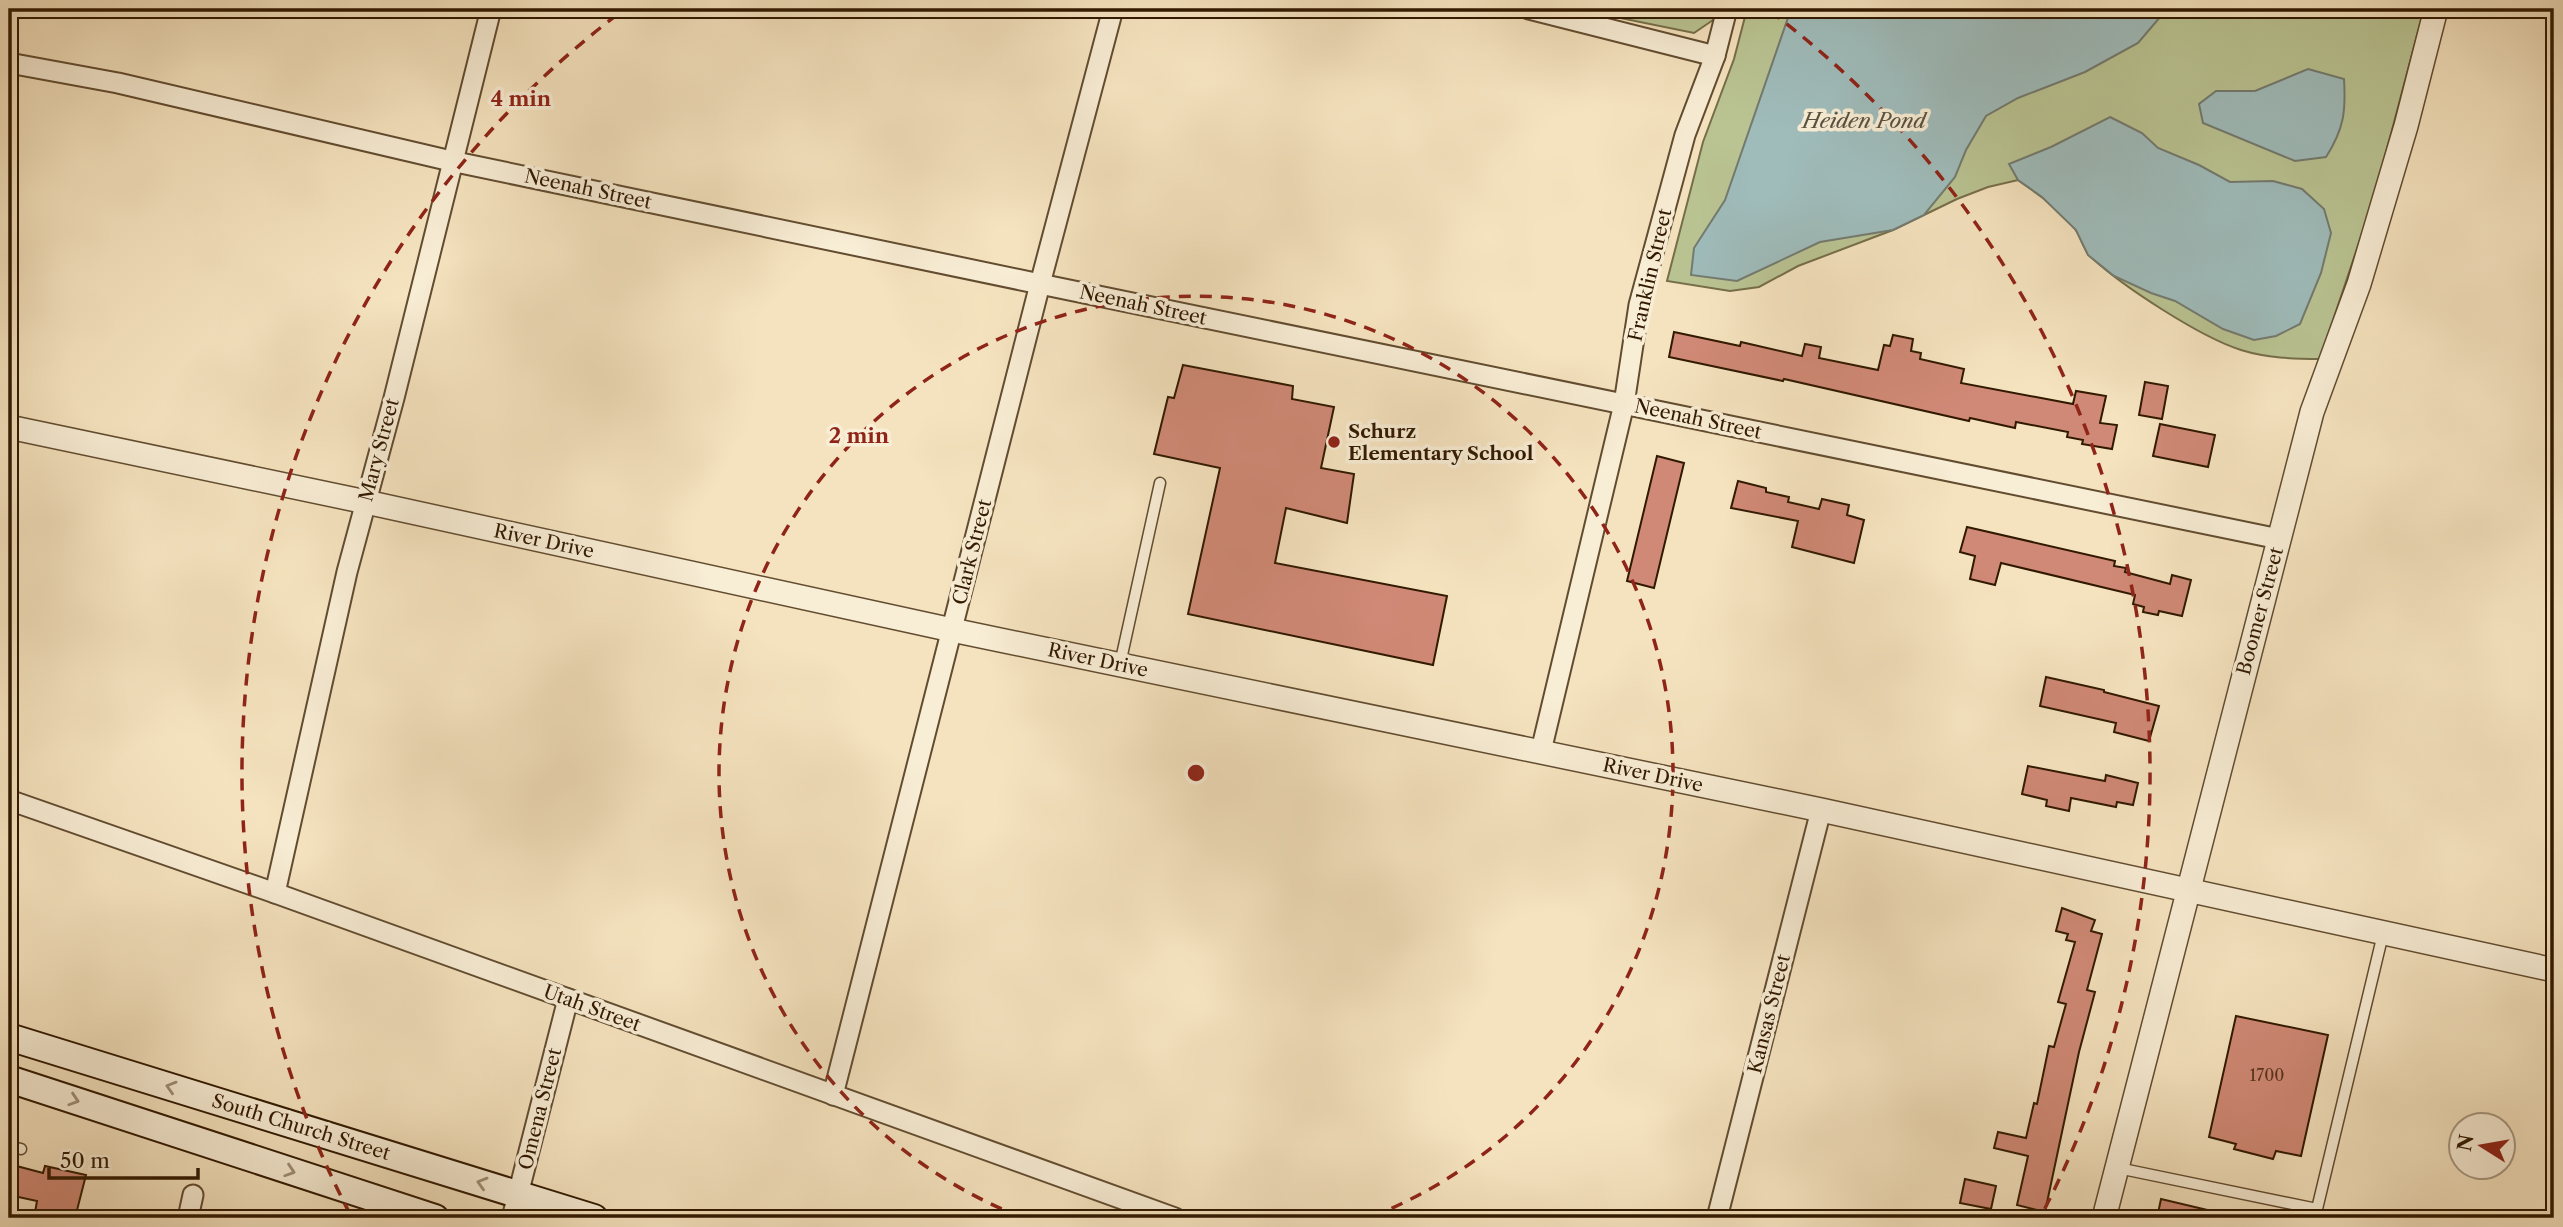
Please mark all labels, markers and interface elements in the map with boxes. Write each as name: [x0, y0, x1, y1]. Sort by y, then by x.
text: 4 min: [491, 86, 552, 111]
water label: Heiden Pond: [1800, 108, 1928, 133]
street label: Neenah Street: [522, 164, 654, 214]
street label: Franklin Street: [1624, 206, 1676, 344]
street label: Neenah Street: [1077, 280, 1209, 330]
street label: Neenah Street: [1632, 394, 1764, 444]
street label: Mary Street: [354, 396, 404, 504]
place label: Schurz Elementary School: [1348, 420, 1534, 465]
text: 2 min: [829, 423, 890, 448]
marker: Schurz Elementary School: [1326, 434, 1342, 450]
street label: Clark Street: [948, 497, 996, 607]
street label: River Drive: [492, 519, 596, 563]
street label: Boomer Street: [2232, 544, 2288, 677]
street label: River Drive: [1046, 638, 1150, 682]
street label: River Drive: [1601, 753, 1705, 797]
centre of rings: [1184, 761, 1208, 785]
street label: Kansas Street: [1743, 952, 1795, 1076]
street label: Utah Street: [540, 980, 644, 1036]
street label: Omena Street: [514, 1045, 566, 1172]
house number: 1700: [2250, 1065, 2284, 1085]
one-way arrow: [165, 1081, 177, 1096]
street label: South Church Street: [209, 1089, 393, 1165]
one-way arrow: [67, 1092, 79, 1106]
north arrow: [2448, 1112, 2518, 1182]
text: N: [2453, 1133, 2479, 1153]
scale bar: [49, 1136, 198, 1180]
text: 50 m: [60, 1148, 110, 1173]
one-way arrow: [283, 1163, 295, 1177]
one-way arrow: [476, 1177, 489, 1191]

